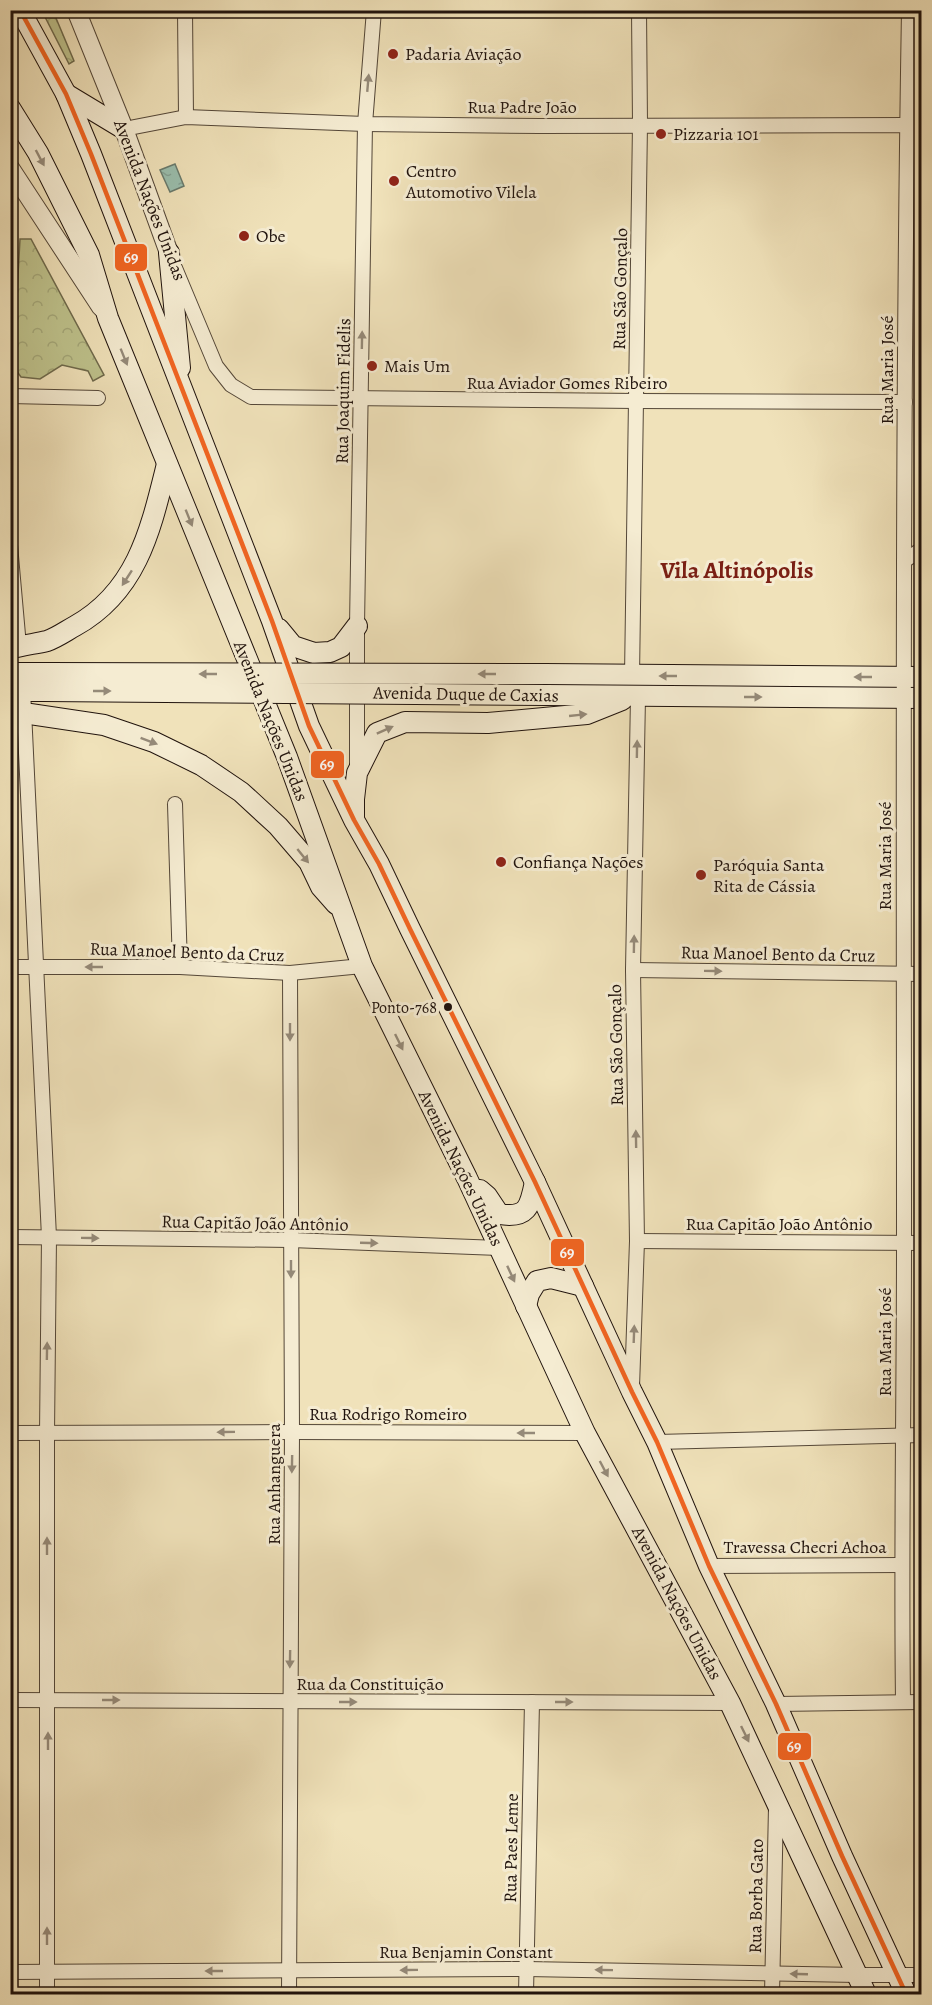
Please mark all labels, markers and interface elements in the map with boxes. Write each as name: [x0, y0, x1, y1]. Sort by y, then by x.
place label: Padaria Aviação: [405, 42, 521, 66]
marker: Padaria Aviação: [386, 47, 400, 61]
one-way arrow: [363, 73, 373, 92]
street label: Rua Padre João: [467, 95, 577, 119]
street label: Avenida Nações Unidas: [108, 115, 192, 284]
place label: Pizzaria 101: [673, 122, 759, 146]
marker: Pizzaria 101: [654, 127, 668, 141]
one-way arrow: [35, 150, 45, 167]
place label: Centro Automotivo Vilela: [405, 159, 537, 204]
marker: Centro Automotivo Vilela: [387, 174, 401, 188]
place label: Obe: [256, 224, 286, 248]
street label: Rua São Gonçalo: [607, 228, 633, 350]
marker: Obe: [237, 229, 251, 243]
line badge: 69: [114, 243, 148, 272]
text: 69: [124, 247, 138, 269]
street label: Rua Maria José: [875, 316, 899, 424]
street label: Rua Joaquim Fidelis: [330, 318, 356, 464]
one-way arrow: [357, 331, 366, 350]
one-way arrow: [119, 348, 129, 366]
place label: Mais Um: [384, 354, 450, 378]
marker: Mais Um: [365, 359, 379, 373]
street label: Rua Aviador Gomes Ribeiro: [466, 371, 668, 395]
one-way arrow: [184, 509, 194, 527]
district label: Vila Altinópolis: [660, 554, 813, 586]
one-way arrow: [121, 569, 133, 585]
street label: Avenida Nações Unidas: [228, 636, 314, 805]
one-way arrow: [198, 669, 217, 679]
one-way arrow: [477, 669, 496, 679]
one-way arrow: [659, 671, 678, 681]
one-way arrow: [854, 672, 873, 682]
street label: Avenida Duque de Caxias: [372, 680, 559, 708]
one-way arrow: [93, 687, 112, 696]
one-way arrow: [743, 692, 762, 702]
one-way arrow: [568, 710, 587, 719]
one-way arrow: [376, 725, 394, 735]
one-way arrow: [140, 736, 158, 746]
one-way arrow: [632, 739, 642, 758]
line badge: 69: [310, 750, 345, 779]
text: 69: [320, 754, 334, 776]
street label: Rua Maria José: [873, 802, 897, 910]
one-way arrow: [297, 848, 310, 864]
place label: Confiança Nações: [513, 850, 644, 874]
place label: Paróquia Santa Rita de Cássia: [713, 853, 825, 898]
marker: Confiança Nações: [494, 855, 508, 869]
marker: Paróquia Santa Rita de Cássia: [694, 868, 708, 882]
one-way arrow: [629, 934, 639, 953]
street label: Rua Manoel Bento da Cruz: [89, 937, 285, 967]
street label: Rua Manoel Bento da Cruz: [680, 940, 876, 968]
one-way arrow: [84, 962, 103, 972]
one-way arrow: [703, 967, 722, 976]
street label: Rua São Gonçalo: [603, 984, 629, 1106]
place label: Ponto-768: [371, 997, 437, 1019]
marker: Ponto-768: [442, 1001, 454, 1013]
one-way arrow: [285, 1022, 295, 1041]
one-way arrow: [395, 1033, 404, 1050]
street label: Avenida Nações Unidas: [412, 1085, 509, 1250]
one-way arrow: [631, 1129, 640, 1148]
street label: Rua Capitão João Antônio: [161, 1209, 349, 1237]
street label: Rua Capitão João Antônio: [685, 1212, 873, 1236]
one-way arrow: [80, 1233, 99, 1242]
line badge: 69: [550, 1238, 585, 1267]
one-way arrow: [359, 1239, 378, 1248]
text: 69: [560, 1242, 574, 1264]
one-way arrow: [286, 1259, 296, 1278]
one-way arrow: [507, 1266, 516, 1283]
street label: Rua Maria José: [873, 1288, 897, 1396]
one-way arrow: [629, 1324, 638, 1343]
one-way arrow: [43, 1342, 52, 1361]
street label: Rua Rodrigo Romeiro: [309, 1402, 467, 1426]
street label: Rua Anhanguera: [262, 1422, 286, 1545]
one-way arrow: [217, 1428, 236, 1437]
one-way arrow: [517, 1428, 536, 1438]
one-way arrow: [287, 1454, 297, 1473]
one-way arrow: [599, 1461, 609, 1478]
street label: Avenida Nações Unidas: [626, 1521, 728, 1684]
street label: Travessa Checri Achoa: [723, 1535, 887, 1559]
one-way arrow: [42, 1537, 52, 1556]
one-way arrow: [285, 1649, 295, 1668]
street label: Rua da Constituição: [296, 1672, 444, 1696]
one-way arrow: [101, 1695, 120, 1705]
one-way arrow: [338, 1697, 357, 1707]
one-way arrow: [554, 1697, 573, 1707]
one-way arrow: [741, 1726, 750, 1743]
one-way arrow: [43, 1732, 53, 1751]
line badge: 69: [777, 1732, 812, 1761]
text: 69: [787, 1736, 801, 1758]
street label: Rua Paes Leme: [498, 1793, 524, 1903]
street label: Rua Borba Gato: [743, 1838, 769, 1954]
one-way arrow: [42, 1927, 52, 1946]
street label: Rua Benjamin Constant: [379, 1940, 553, 1964]
one-way arrow: [399, 1965, 418, 1974]
one-way arrow: [594, 1965, 613, 1975]
one-way arrow: [204, 1966, 223, 1976]
one-way arrow: [789, 1969, 808, 1978]

